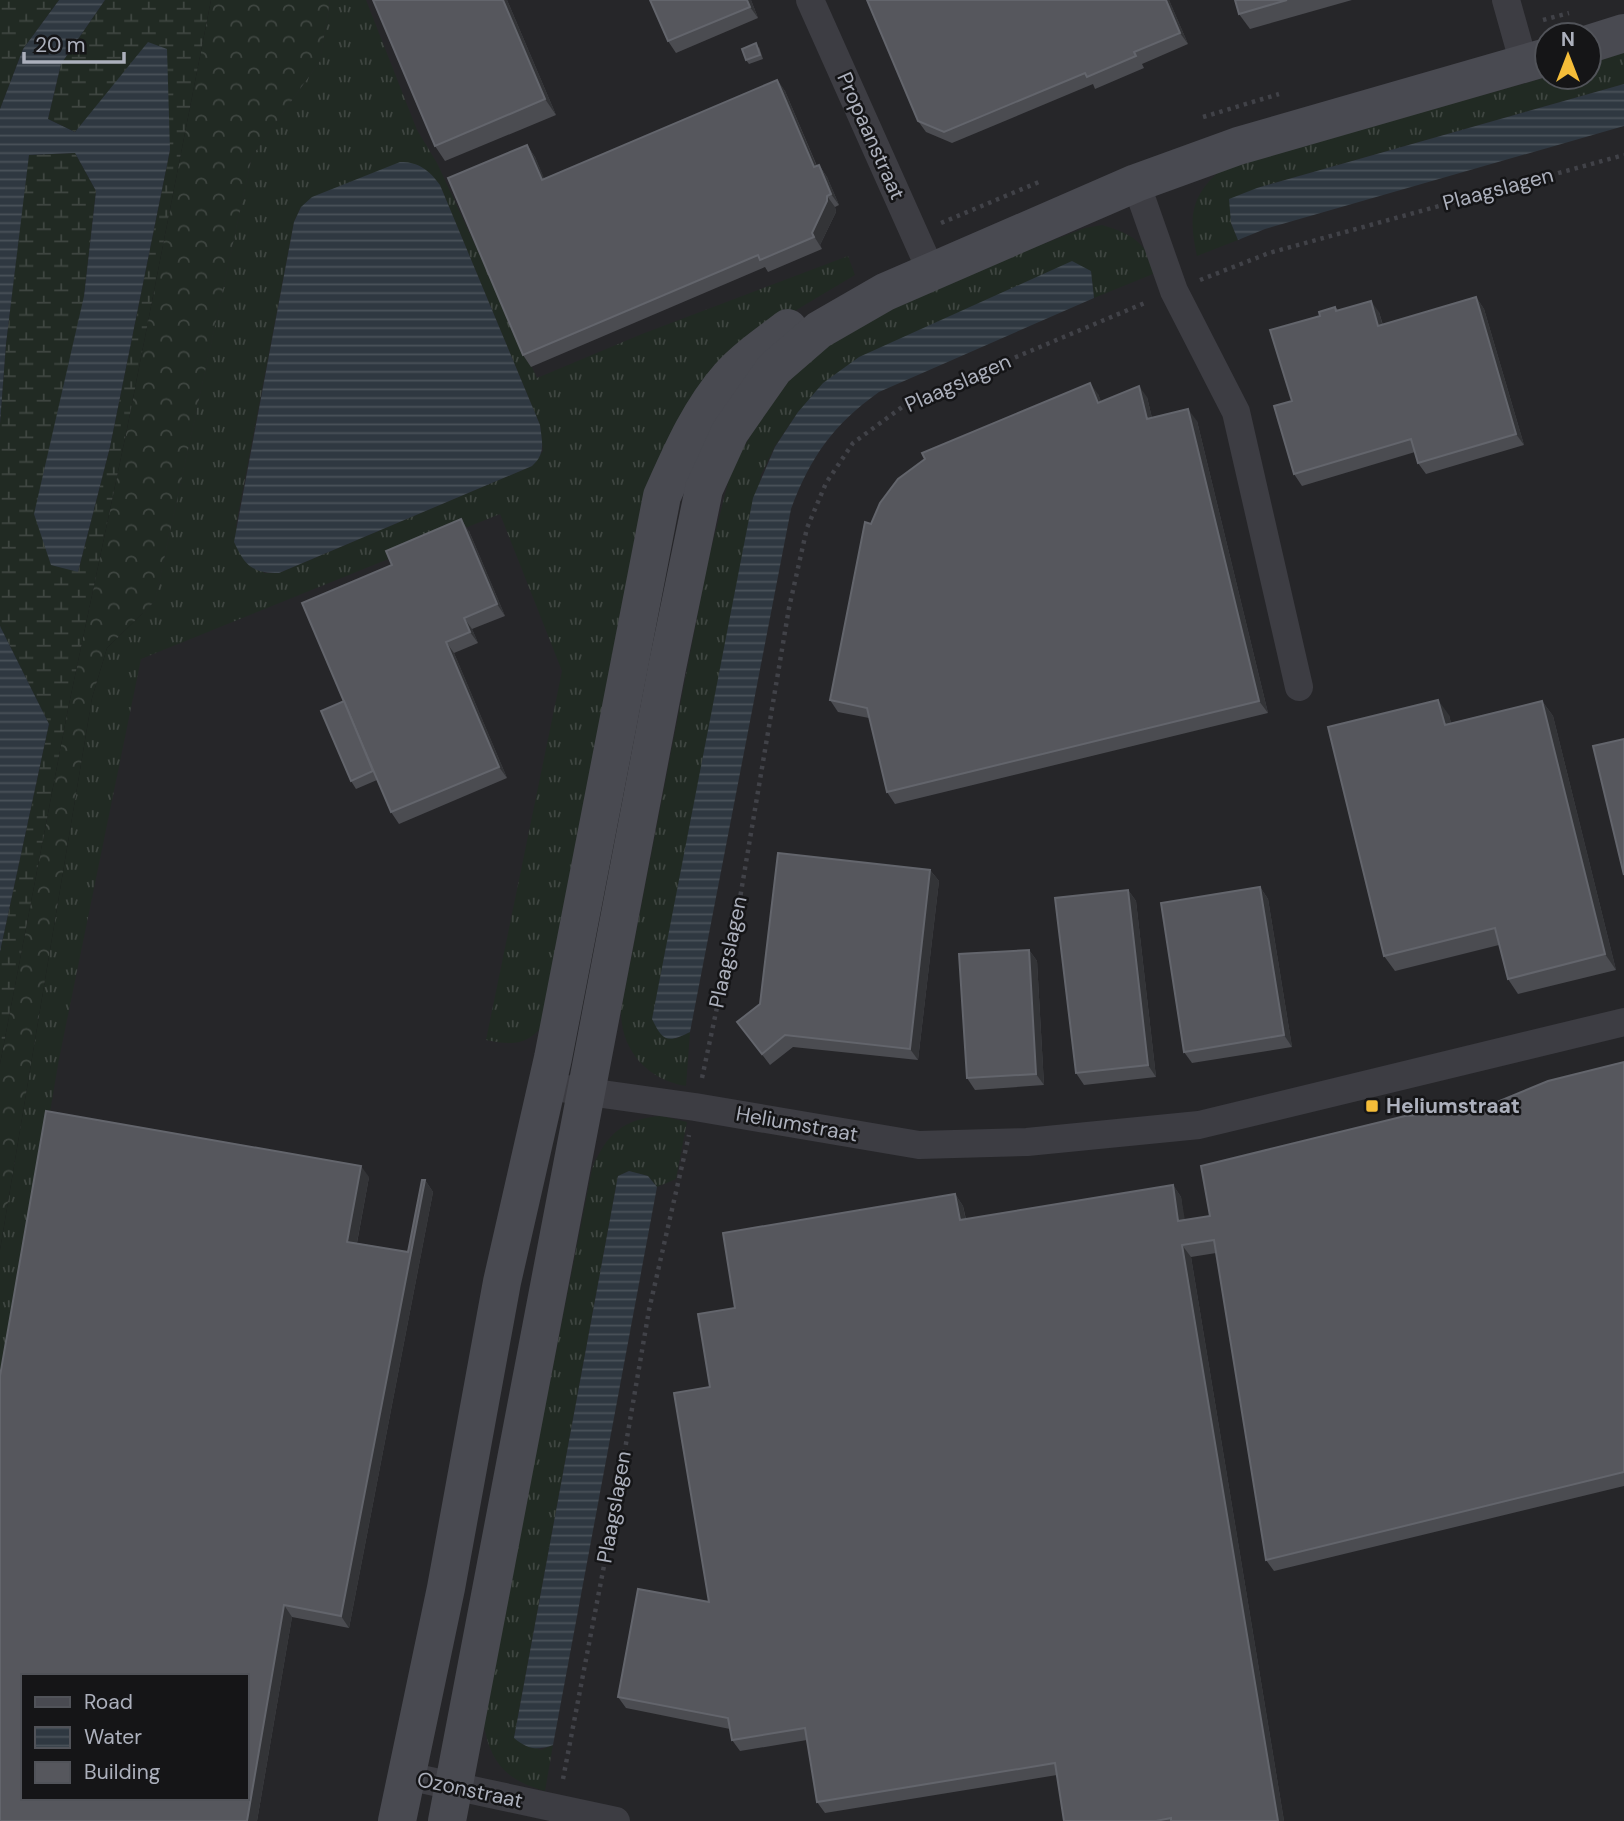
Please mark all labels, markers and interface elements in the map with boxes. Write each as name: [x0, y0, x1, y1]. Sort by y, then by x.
scale bar: [24, 21, 124, 65]
north arrow: [1533, 21, 1603, 91]
text: N: [1561, 27, 1575, 52]
text: 20 m: [35, 31, 86, 59]
street label: Propaanstraat: [830, 68, 912, 204]
street label: Plaagslagen: [1440, 161, 1556, 217]
street label: Plaagslagen: [901, 347, 1015, 419]
street label: Plaagslagen: [703, 894, 753, 1010]
place label: Heliumstraat: [1386, 1092, 1520, 1120]
marker: Heliumstraat: [1364, 1098, 1380, 1114]
street label: Heliumstraat: [734, 1099, 860, 1149]
street label: Plaagslagen: [590, 1449, 638, 1565]
legend: [21, 1674, 248, 1800]
text: Road: [84, 1688, 133, 1716]
text: Water: [84, 1723, 142, 1751]
text: Building: [84, 1758, 161, 1786]
street label: Ozonstraat: [415, 1765, 525, 1815]

